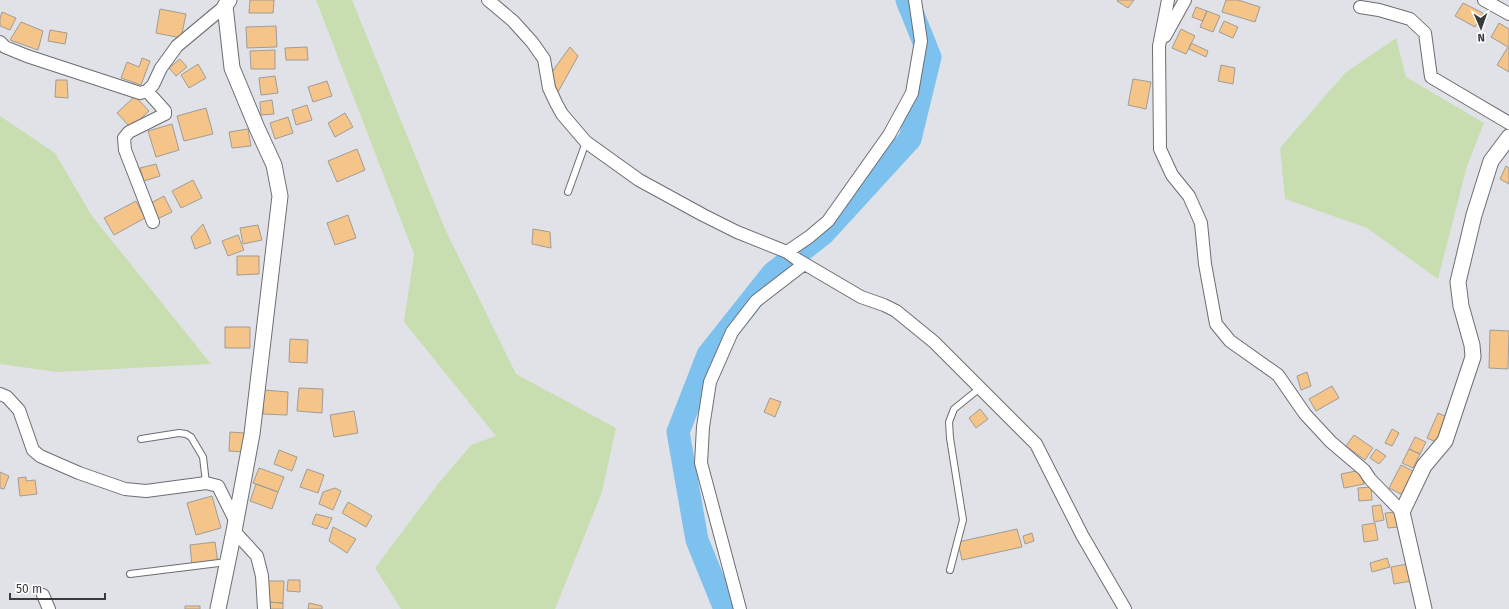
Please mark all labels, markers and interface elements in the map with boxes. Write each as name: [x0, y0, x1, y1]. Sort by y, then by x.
north arrow: [1461, 8, 1501, 48]
text: N: [1477, 31, 1485, 44]
scale bar: [10, 575, 105, 601]
text: 50 m: [16, 582, 42, 596]

